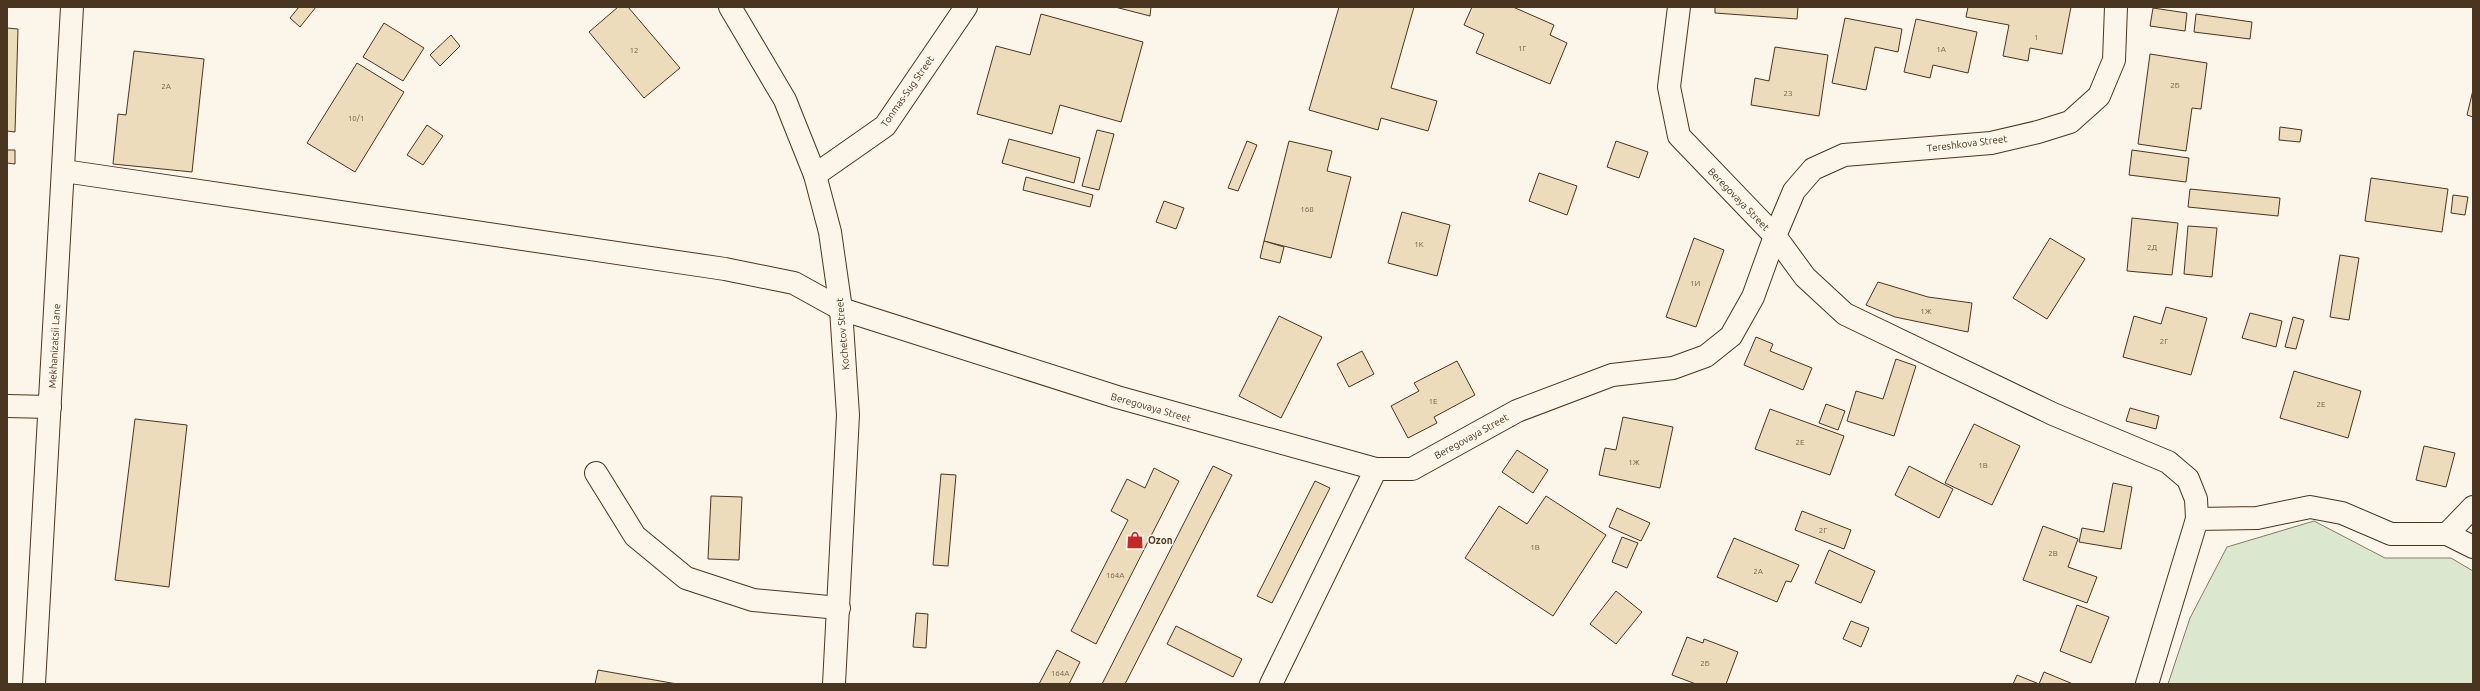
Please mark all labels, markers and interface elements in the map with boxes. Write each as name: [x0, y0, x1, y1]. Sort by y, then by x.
house number: 1: [2034, 33, 2038, 42]
house number: 1Г: [1518, 44, 1526, 53]
house number: 1А: [1936, 45, 1947, 54]
house number: 12: [629, 46, 639, 55]
street label: Tonmas-Sug Street: [879, 53, 936, 129]
house number: 2Б: [2170, 81, 2180, 90]
house number: 2А: [161, 82, 172, 91]
house number: 2З: [1784, 89, 1793, 98]
house number: 10/1: [348, 114, 364, 123]
street label: Tereshkova Street: [1926, 133, 2008, 154]
street label: Beregovaya Street: [1706, 166, 1771, 233]
house number: 168: [1300, 205, 1314, 214]
house number: 1К: [1414, 240, 1424, 249]
house number: 2Д: [2147, 243, 2157, 252]
house number: 1И: [1690, 279, 1700, 288]
street label: Kochetov Street: [834, 297, 851, 371]
street label: Mekhanizatsii Lane: [47, 303, 62, 389]
house number: 1Ж: [1920, 307, 1932, 316]
house number: 2Г: [2160, 337, 2168, 346]
street label: Beregovaya Street: [1109, 391, 1192, 424]
house number: 1Е: [1429, 397, 1438, 406]
house number: 2Е: [2317, 400, 2326, 409]
street label: Beregovaya Street: [1432, 411, 1510, 461]
house number: 2Е: [1796, 438, 1805, 447]
house number: 1Ж: [1628, 458, 1640, 467]
house number: 1В: [1978, 461, 1988, 470]
house number: 2Г: [1819, 526, 1827, 535]
shop icon: Ozon: [1125, 530, 1145, 550]
place label: Ozon: [1148, 535, 1173, 546]
house number: 1В: [1530, 543, 1540, 552]
house number: 2В: [2048, 549, 2058, 558]
house number: 2А: [1753, 567, 1764, 576]
house number: 164А: [1106, 571, 1125, 580]
house number: 2Б: [1700, 659, 1710, 668]
house number: 164А: [1051, 669, 1070, 678]

